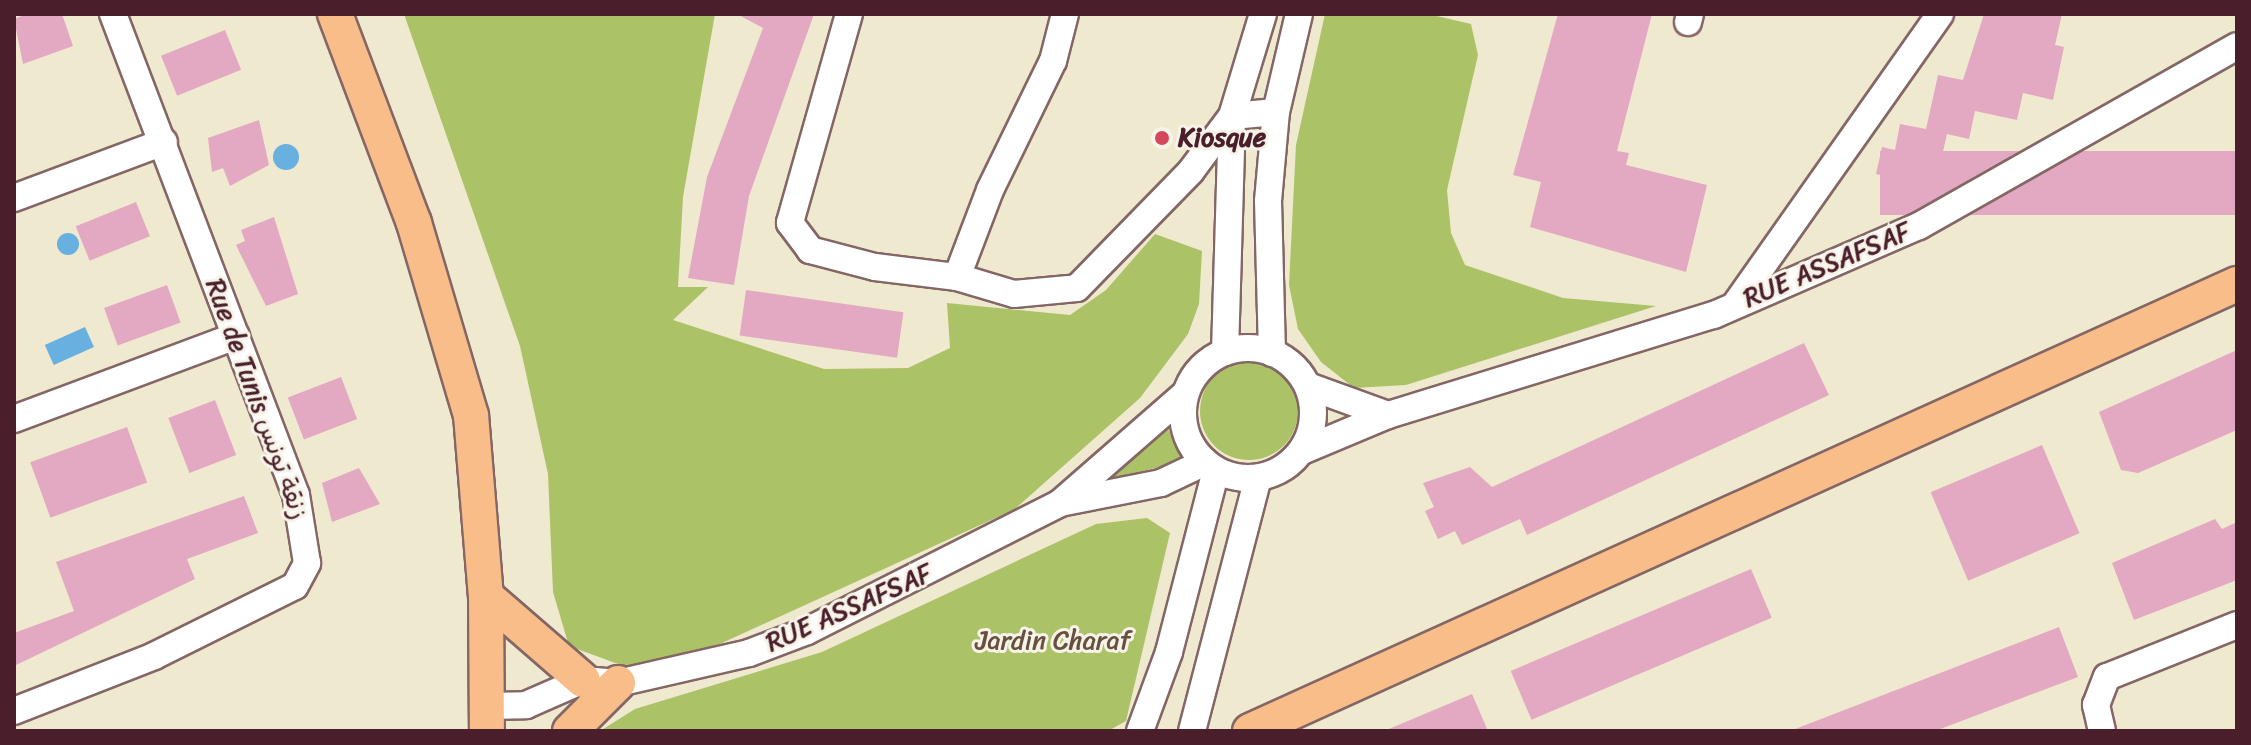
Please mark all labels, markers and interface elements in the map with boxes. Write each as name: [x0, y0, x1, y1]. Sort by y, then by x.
place label: Kiosque: [1178, 122, 1266, 154]
marker: Kiosque: [1153, 129, 1171, 147]
street label: RUE ASSAFSAF: [1737, 215, 1917, 315]
street label: Rue de Tunis زنقة تونس: [199, 273, 315, 525]
street label: RUE ASSAFSAF: [759, 557, 939, 659]
park label: Jardin Charaf: [975, 625, 1131, 657]

